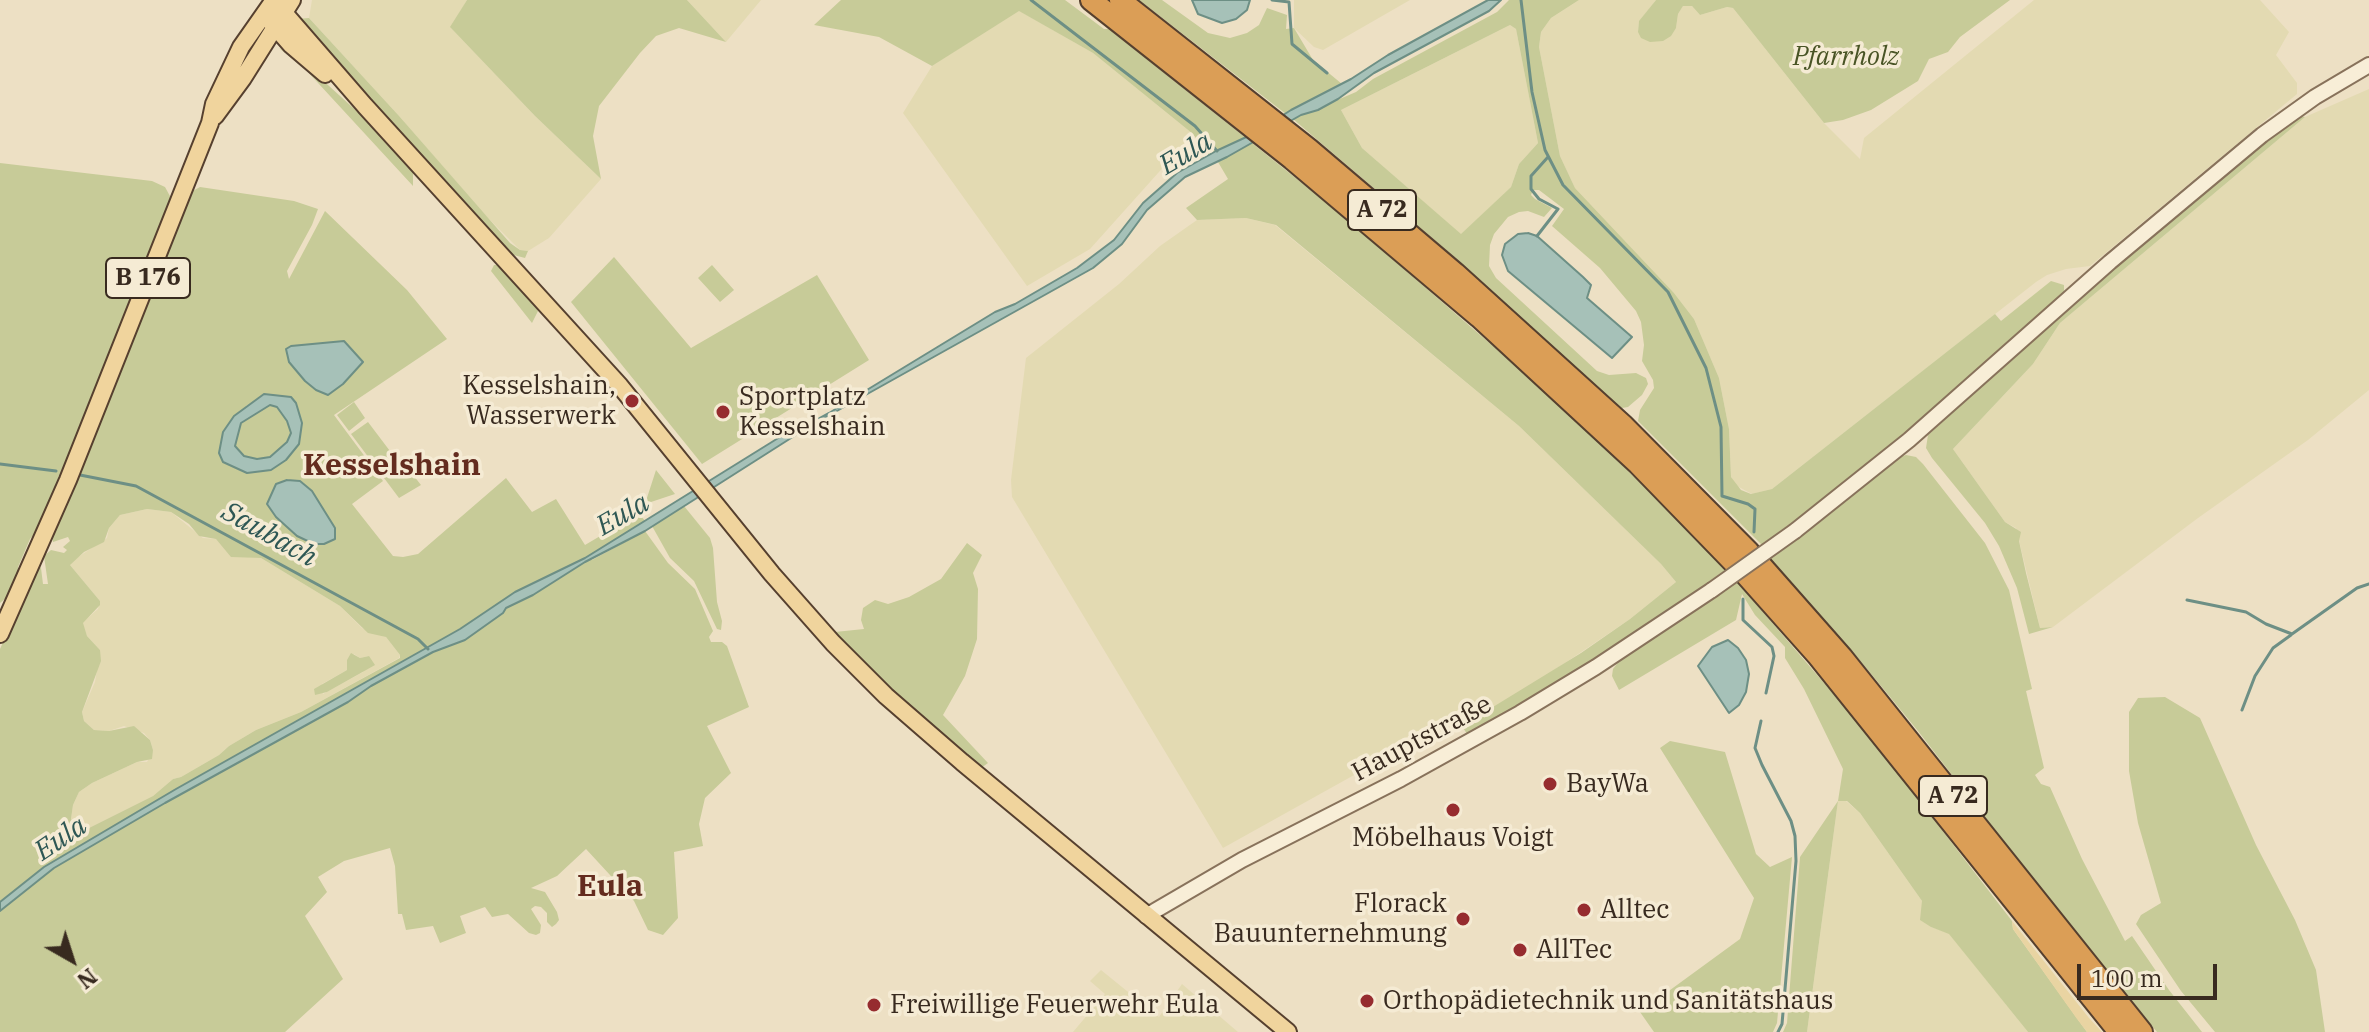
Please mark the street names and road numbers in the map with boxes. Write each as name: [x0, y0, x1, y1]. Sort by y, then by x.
road number: A 72: [1348, 190, 1416, 230]
road number: B 176: [106, 258, 190, 298]
street label: Hauptstraße: [1347, 689, 1497, 789]
road number: A 72: [1919, 776, 1987, 816]

